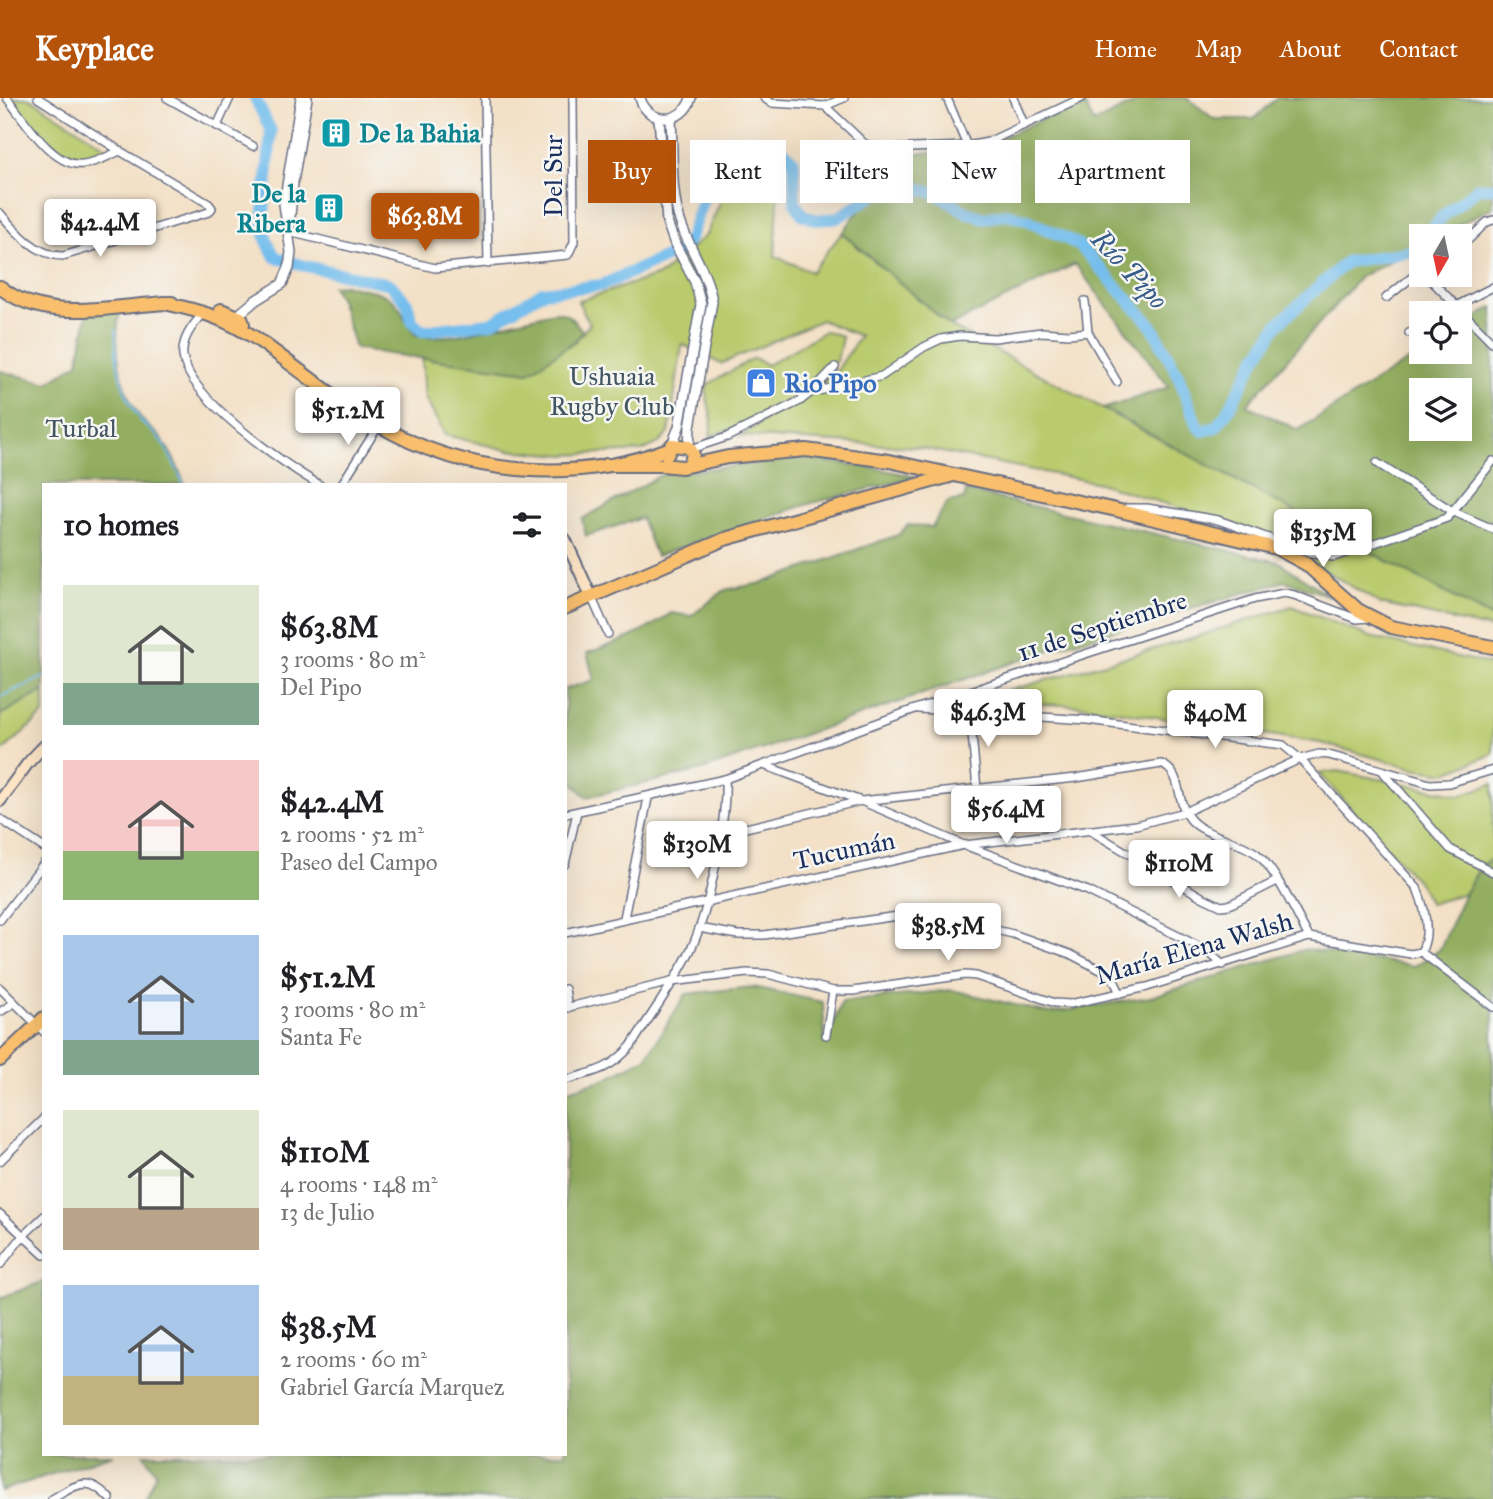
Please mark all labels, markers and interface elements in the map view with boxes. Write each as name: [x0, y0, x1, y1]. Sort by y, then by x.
text: Keyplace: [35, 29, 154, 69]
text: Home: [1094, 34, 1157, 64]
text: Map: [1195, 34, 1242, 64]
text: About: [1280, 34, 1341, 64]
text: Contact: [1379, 34, 1458, 64]
building icon: De la Bahia: [319, 116, 353, 150]
place label: De la Bahia: [359, 117, 481, 149]
street label: Del Sur: [537, 134, 569, 217]
chip: Buy: [588, 140, 676, 203]
chip: Rent: [690, 140, 786, 203]
chip: Filters: [800, 140, 913, 203]
chip: New: [927, 140, 1021, 203]
chip: Apartment: [1035, 140, 1190, 203]
place label: De la Ribera: [236, 177, 307, 239]
building icon: De la Ribera: [312, 191, 346, 225]
pin: $63.8M: [368, 194, 482, 253]
pin: $42.4M: [43, 200, 157, 259]
text: $63.8M: [387, 202, 463, 230]
text: $42.4M: [60, 208, 140, 236]
water label: Río Pipo: [1083, 221, 1176, 317]
north arrow: [1409, 224, 1472, 287]
map controls: [1409, 224, 1472, 441]
button: locate: [1409, 301, 1472, 364]
park label: Ushuaia Rugby Club: [549, 360, 675, 422]
shop icon: Rio Pipo: [744, 366, 778, 400]
place label: Rio Pipo: [784, 367, 877, 399]
button: layers: [1409, 378, 1472, 441]
pin: $51.2M: [291, 388, 405, 447]
text: $51.2M: [311, 396, 385, 424]
park label: Turbal: [45, 412, 117, 444]
icon: filters: [508, 506, 546, 544]
text: 10 homes: [63, 507, 179, 543]
pin: $135M: [1274, 510, 1372, 569]
text: $135M: [1290, 518, 1356, 546]
street label: 11 de Septiembre: [1013, 584, 1191, 668]
text: $63.8M: [280, 609, 379, 645]
icon: home: [119, 613, 203, 697]
text: 3 rooms · 80 m²: [280, 645, 425, 673]
text: Del Pipo: [280, 673, 362, 701]
pin: $46.3M: [931, 690, 1045, 749]
pin: $40M: [1174, 690, 1256, 750]
text: $46.3M: [950, 698, 1026, 726]
text: $40M: [1183, 699, 1247, 727]
text: $42.4M: [280, 784, 384, 820]
pin: $56.4M: [949, 786, 1063, 846]
icon: home: [119, 788, 203, 872]
text: $56.4M: [967, 795, 1045, 823]
text: 2 rooms · 52 m²: [280, 820, 424, 848]
pin: $130M: [648, 822, 746, 881]
street label: Tucumán: [790, 824, 898, 876]
text: $130M: [662, 830, 732, 858]
pin: $110M: [1130, 840, 1228, 900]
text: Paseo del Campo: [280, 848, 437, 876]
text: $110M: [1145, 849, 1213, 877]
pin: $38.5M: [891, 904, 1005, 963]
street label: María Elena Walsh: [1092, 904, 1297, 991]
text: $38.5M: [911, 912, 985, 940]
text: $51.2M: [280, 959, 376, 995]
icon: home: [119, 963, 203, 1047]
text: 3 rooms · 80 m²: [280, 995, 425, 1023]
text: Santa Fe: [280, 1023, 362, 1051]
text: $110M: [280, 1134, 370, 1170]
icon: home: [119, 1138, 203, 1222]
text: 4 rooms · 148 m²: [280, 1170, 437, 1198]
text: 13 de Julio: [280, 1198, 375, 1226]
text: $38.5M: [280, 1309, 377, 1345]
icon: home: [119, 1313, 203, 1397]
text: 2 rooms · 60 m²: [280, 1345, 427, 1373]
text: Gabriel García Marquez: [280, 1373, 504, 1401]

